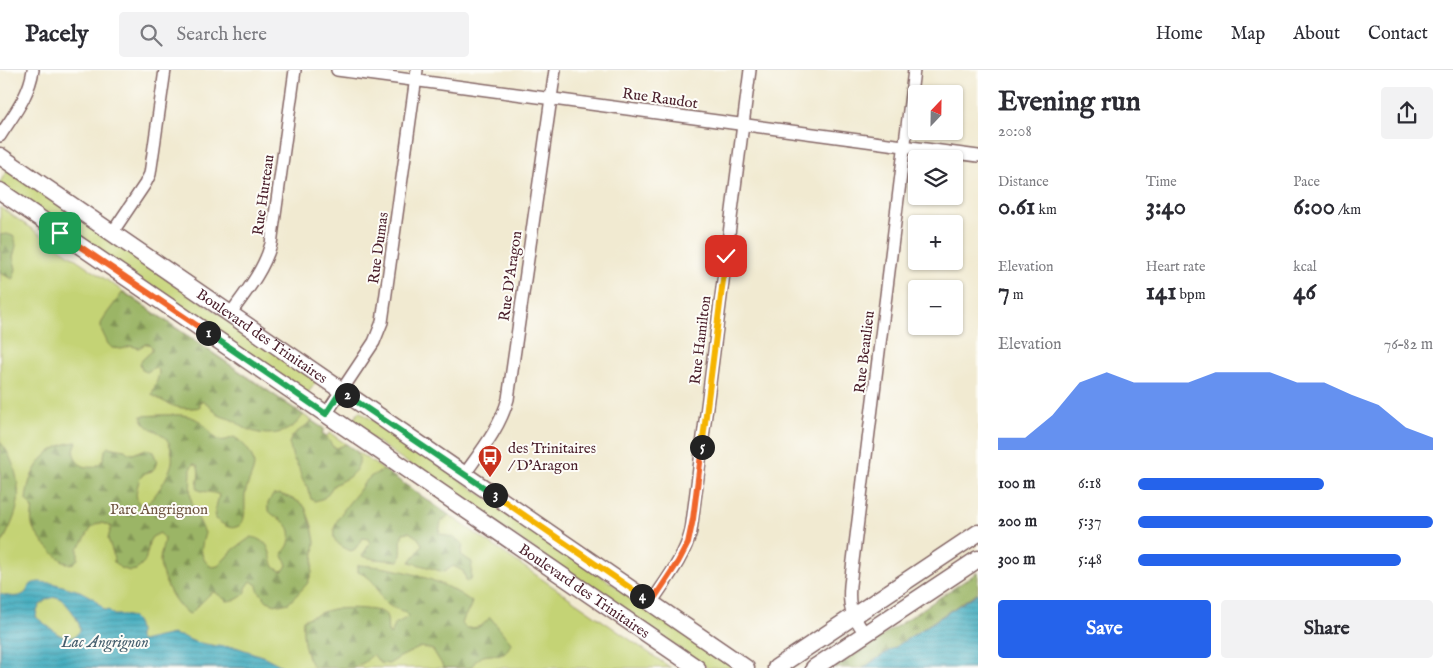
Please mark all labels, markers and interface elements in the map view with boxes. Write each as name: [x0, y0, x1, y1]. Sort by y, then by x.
search box: [119, 12, 469, 57]
text: Pacely: [25, 19, 89, 50]
icon: search: [137, 21, 165, 49]
text: Search here: [177, 23, 267, 47]
text: Home: [1156, 23, 1203, 46]
text: Map: [1231, 23, 1265, 46]
text: About: [1293, 23, 1340, 46]
text: Contact: [1368, 23, 1428, 46]
street label: Rue Raudot: [621, 84, 699, 113]
north arrow: [908, 85, 962, 140]
map controls: [908, 85, 963, 335]
text: Evening run: [998, 85, 1141, 120]
button: share: [1381, 87, 1433, 139]
text: 20:08: [998, 122, 1032, 142]
button: layers: [908, 150, 963, 205]
street label: Rue Hurteau: [248, 153, 279, 237]
text: Distance: [998, 173, 1049, 191]
text: Time: [1146, 173, 1177, 191]
text: Pace: [1293, 173, 1320, 191]
text: 0.61: [998, 191, 1035, 223]
text: 3:40: [1146, 191, 1186, 223]
text: 6:00: [1293, 191, 1335, 223]
text: km: [1035, 201, 1057, 219]
text: /km: [1335, 201, 1361, 219]
street label: Rue Dumas: [364, 211, 393, 285]
pin: [39, 212, 81, 254]
button: +: [908, 215, 963, 270]
icon: arrive: [46, 219, 74, 247]
street label: Rue D'Aragon: [495, 230, 526, 322]
pin: [705, 235, 747, 277]
icon: check: [712, 242, 740, 270]
text: Elevation: [998, 258, 1054, 276]
text: Heart rate: [1146, 258, 1205, 276]
text: kcal: [1293, 258, 1317, 276]
text: 7: [998, 276, 1010, 308]
text: 141: [1146, 276, 1177, 308]
text: 46: [1293, 276, 1316, 308]
button: −: [908, 280, 963, 335]
street label: Boulevard des Trinitaires: [193, 285, 331, 388]
text: m: [1010, 286, 1024, 304]
text: bpm: [1177, 286, 1205, 304]
street label: Rue Hamilton: [686, 294, 715, 386]
street label: Rue Beaulieu: [850, 309, 879, 394]
pin: 1: [196, 320, 220, 346]
text: 1: [206, 324, 211, 342]
text: Elevation: [998, 335, 1061, 355]
text: 76–82 m: [1384, 335, 1433, 355]
pin: 2: [334, 382, 360, 408]
text: 2: [344, 386, 351, 404]
pin: 5: [690, 434, 714, 460]
text: 5: [700, 438, 705, 456]
place label: des Trinitaires / D'Aragon: [508, 439, 596, 475]
bus stop icon: des Trinitaires / D'Aragon: [477, 444, 503, 478]
text: 100 m: [998, 474, 1035, 494]
text: 6:18: [1078, 474, 1101, 494]
pin: 3: [482, 482, 508, 508]
text: 3: [493, 486, 498, 504]
park label: Parc Angrignon: [110, 500, 208, 519]
text: 200 m: [998, 512, 1037, 532]
text: 5:37: [1078, 512, 1101, 532]
street label: Boulevard des Trinitaires: [515, 540, 653, 643]
text: 300 m: [998, 550, 1036, 570]
text: 5:48: [1078, 550, 1102, 570]
pin: 4: [630, 584, 654, 608]
text: 4: [639, 587, 646, 605]
button: Save: [998, 600, 1211, 658]
button: Share: [1221, 600, 1433, 658]
water label: Lac Angrignon: [60, 633, 149, 653]

